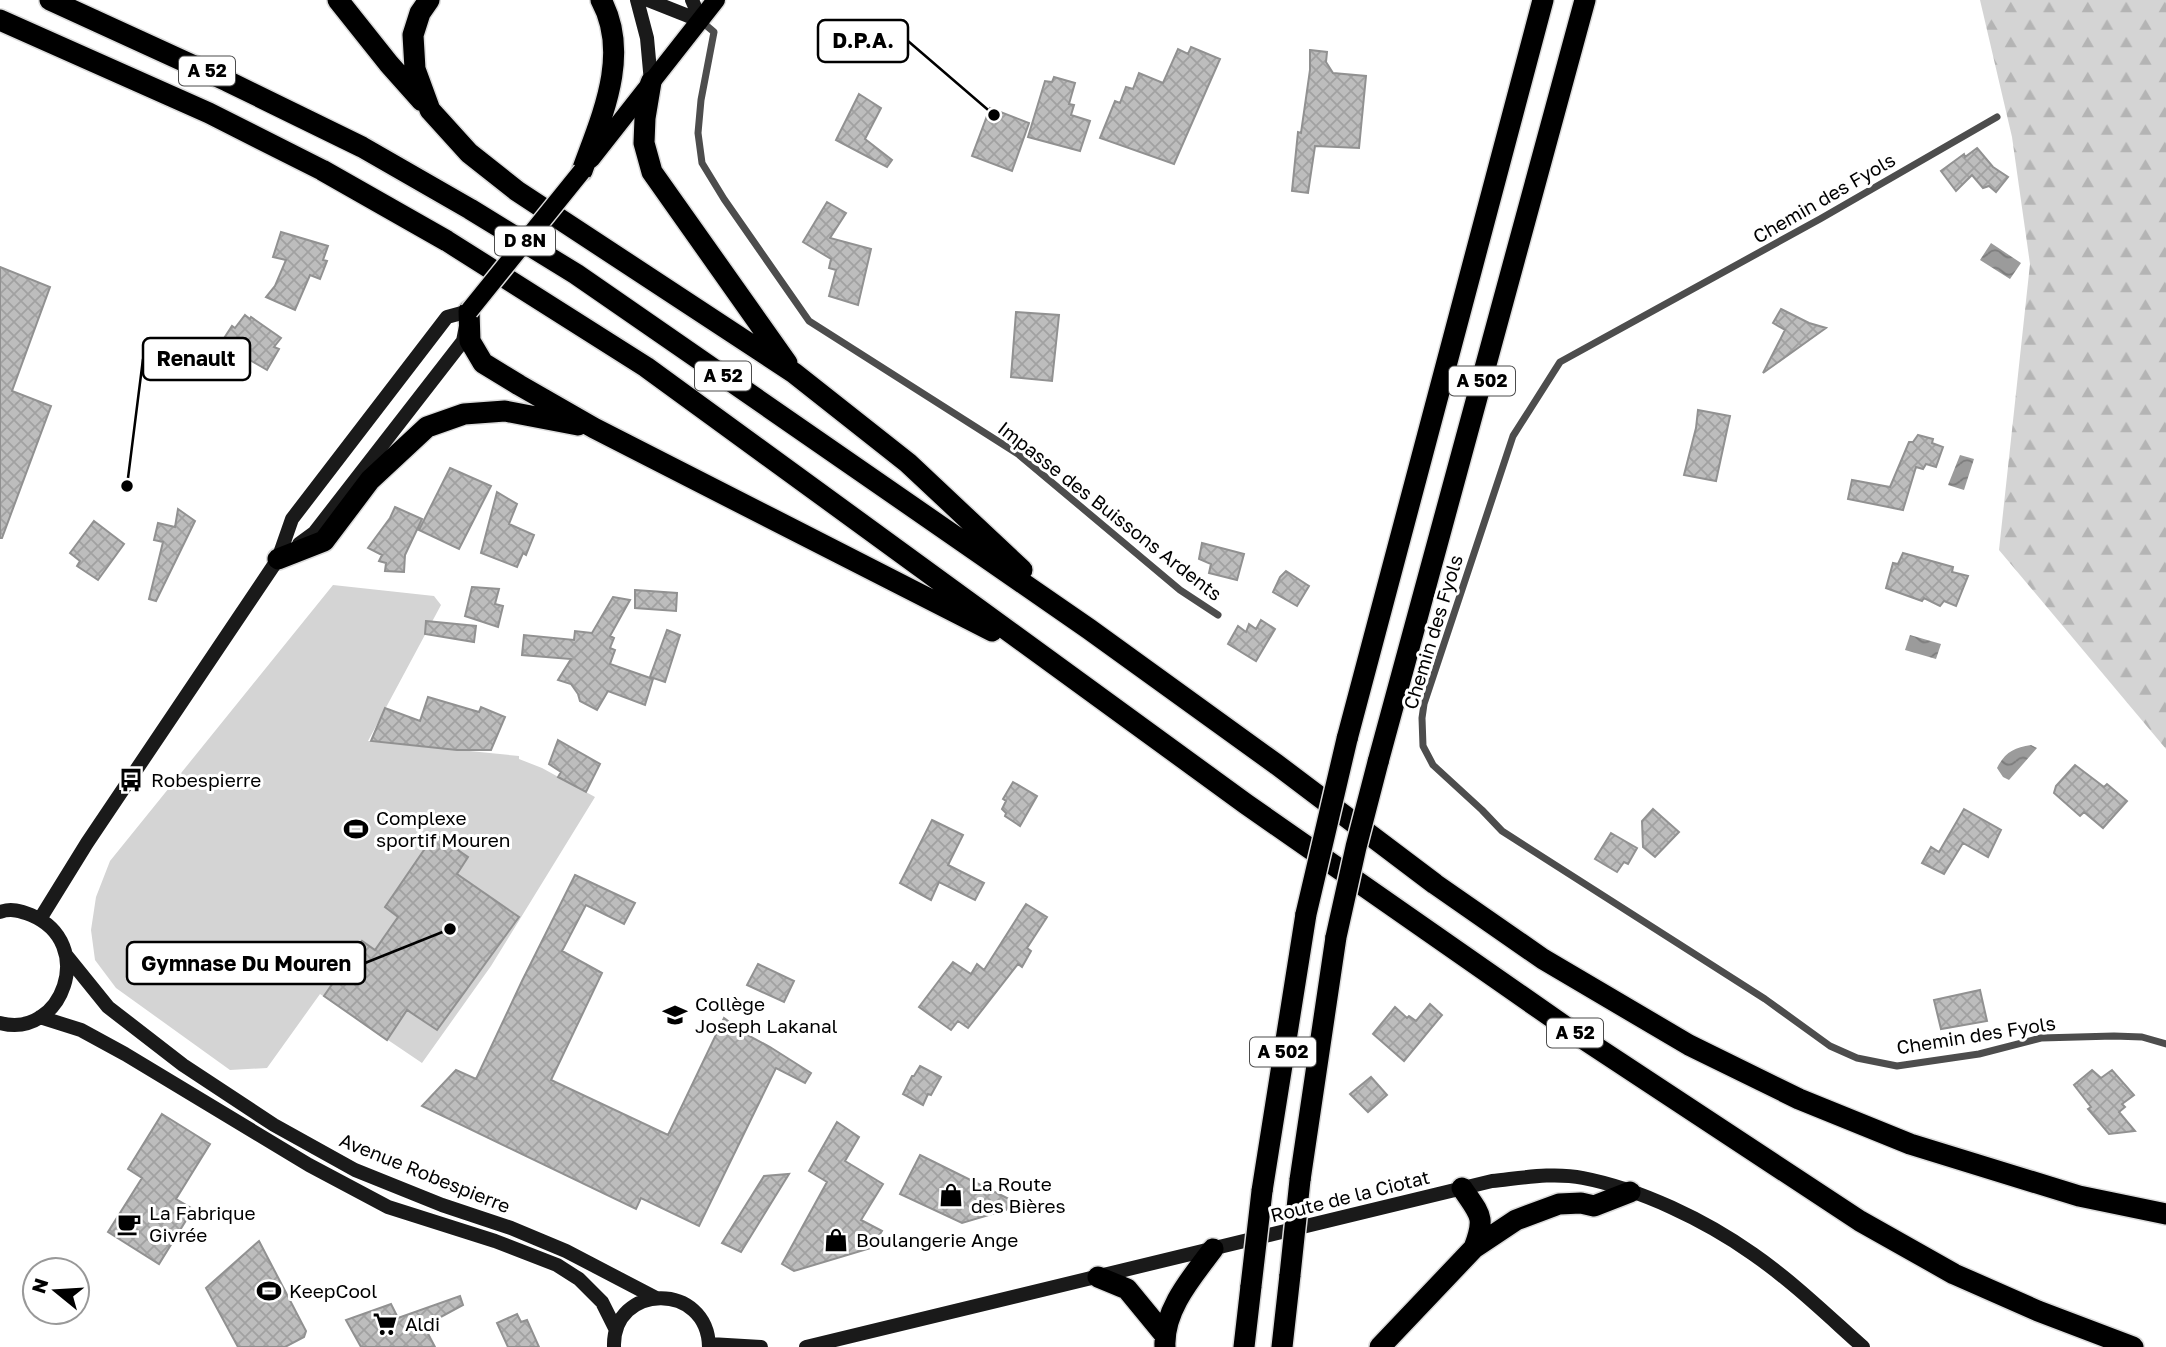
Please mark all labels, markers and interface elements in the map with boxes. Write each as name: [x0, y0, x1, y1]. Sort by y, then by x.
callout: D.P.A.: [818, 20, 908, 62]
text: D.P.A.: [832, 27, 894, 53]
road number: A 52: [179, 56, 235, 86]
street label: Chemin des Fyols: [1748, 147, 1899, 248]
road number: D 8N: [495, 227, 555, 256]
callout: Renault: [143, 338, 250, 380]
text: Renault: [156, 345, 236, 371]
road number: A 52: [695, 362, 751, 390]
road number: A 502: [1449, 366, 1515, 396]
street label: Impasse des Buissons Ardents: [994, 416, 1227, 605]
street label: Chemin des Fyols: [1398, 552, 1467, 712]
bus stop icon: Robespierre: [117, 766, 145, 794]
place label: Robespierre: [151, 768, 261, 791]
place label: Complexe sportif Mouren: [376, 806, 510, 851]
sports icon: Complexe sportif Mouren: [342, 815, 370, 843]
callout: Gymnase Du Mouren: [127, 942, 365, 984]
text: Gymnase Du Mouren: [141, 950, 351, 976]
place label: Collège Joseph Lakanal: [695, 992, 838, 1037]
school or university icon: Collège Joseph Lakanal: [661, 1001, 689, 1029]
street label: Chemin des Fyols: [1895, 1011, 2057, 1058]
road number: A 52: [1547, 1018, 1603, 1048]
road number: A 502: [1250, 1037, 1316, 1066]
street label: Avenue Robespierre: [336, 1128, 514, 1217]
street label: Route de la Ciotat: [1268, 1165, 1432, 1226]
place label: La Route des Bières: [971, 1172, 1066, 1217]
shop icon: La Route des Bières: [937, 1181, 965, 1209]
place label: La Fabrique Givrée: [149, 1201, 256, 1246]
cafe icon: La Fabrique Givrée: [115, 1210, 143, 1238]
shop icon: Boulangerie Ange: [822, 1226, 850, 1254]
place label: Boulangerie Ange: [856, 1228, 1018, 1251]
north arrow: [21, 1256, 91, 1326]
text: N: [26, 1275, 53, 1296]
sports icon: KeepCool: [255, 1277, 283, 1305]
place label: KeepCool: [289, 1279, 377, 1302]
supermarket icon: Aldi: [371, 1310, 399, 1338]
place label: Aldi: [405, 1312, 440, 1335]

